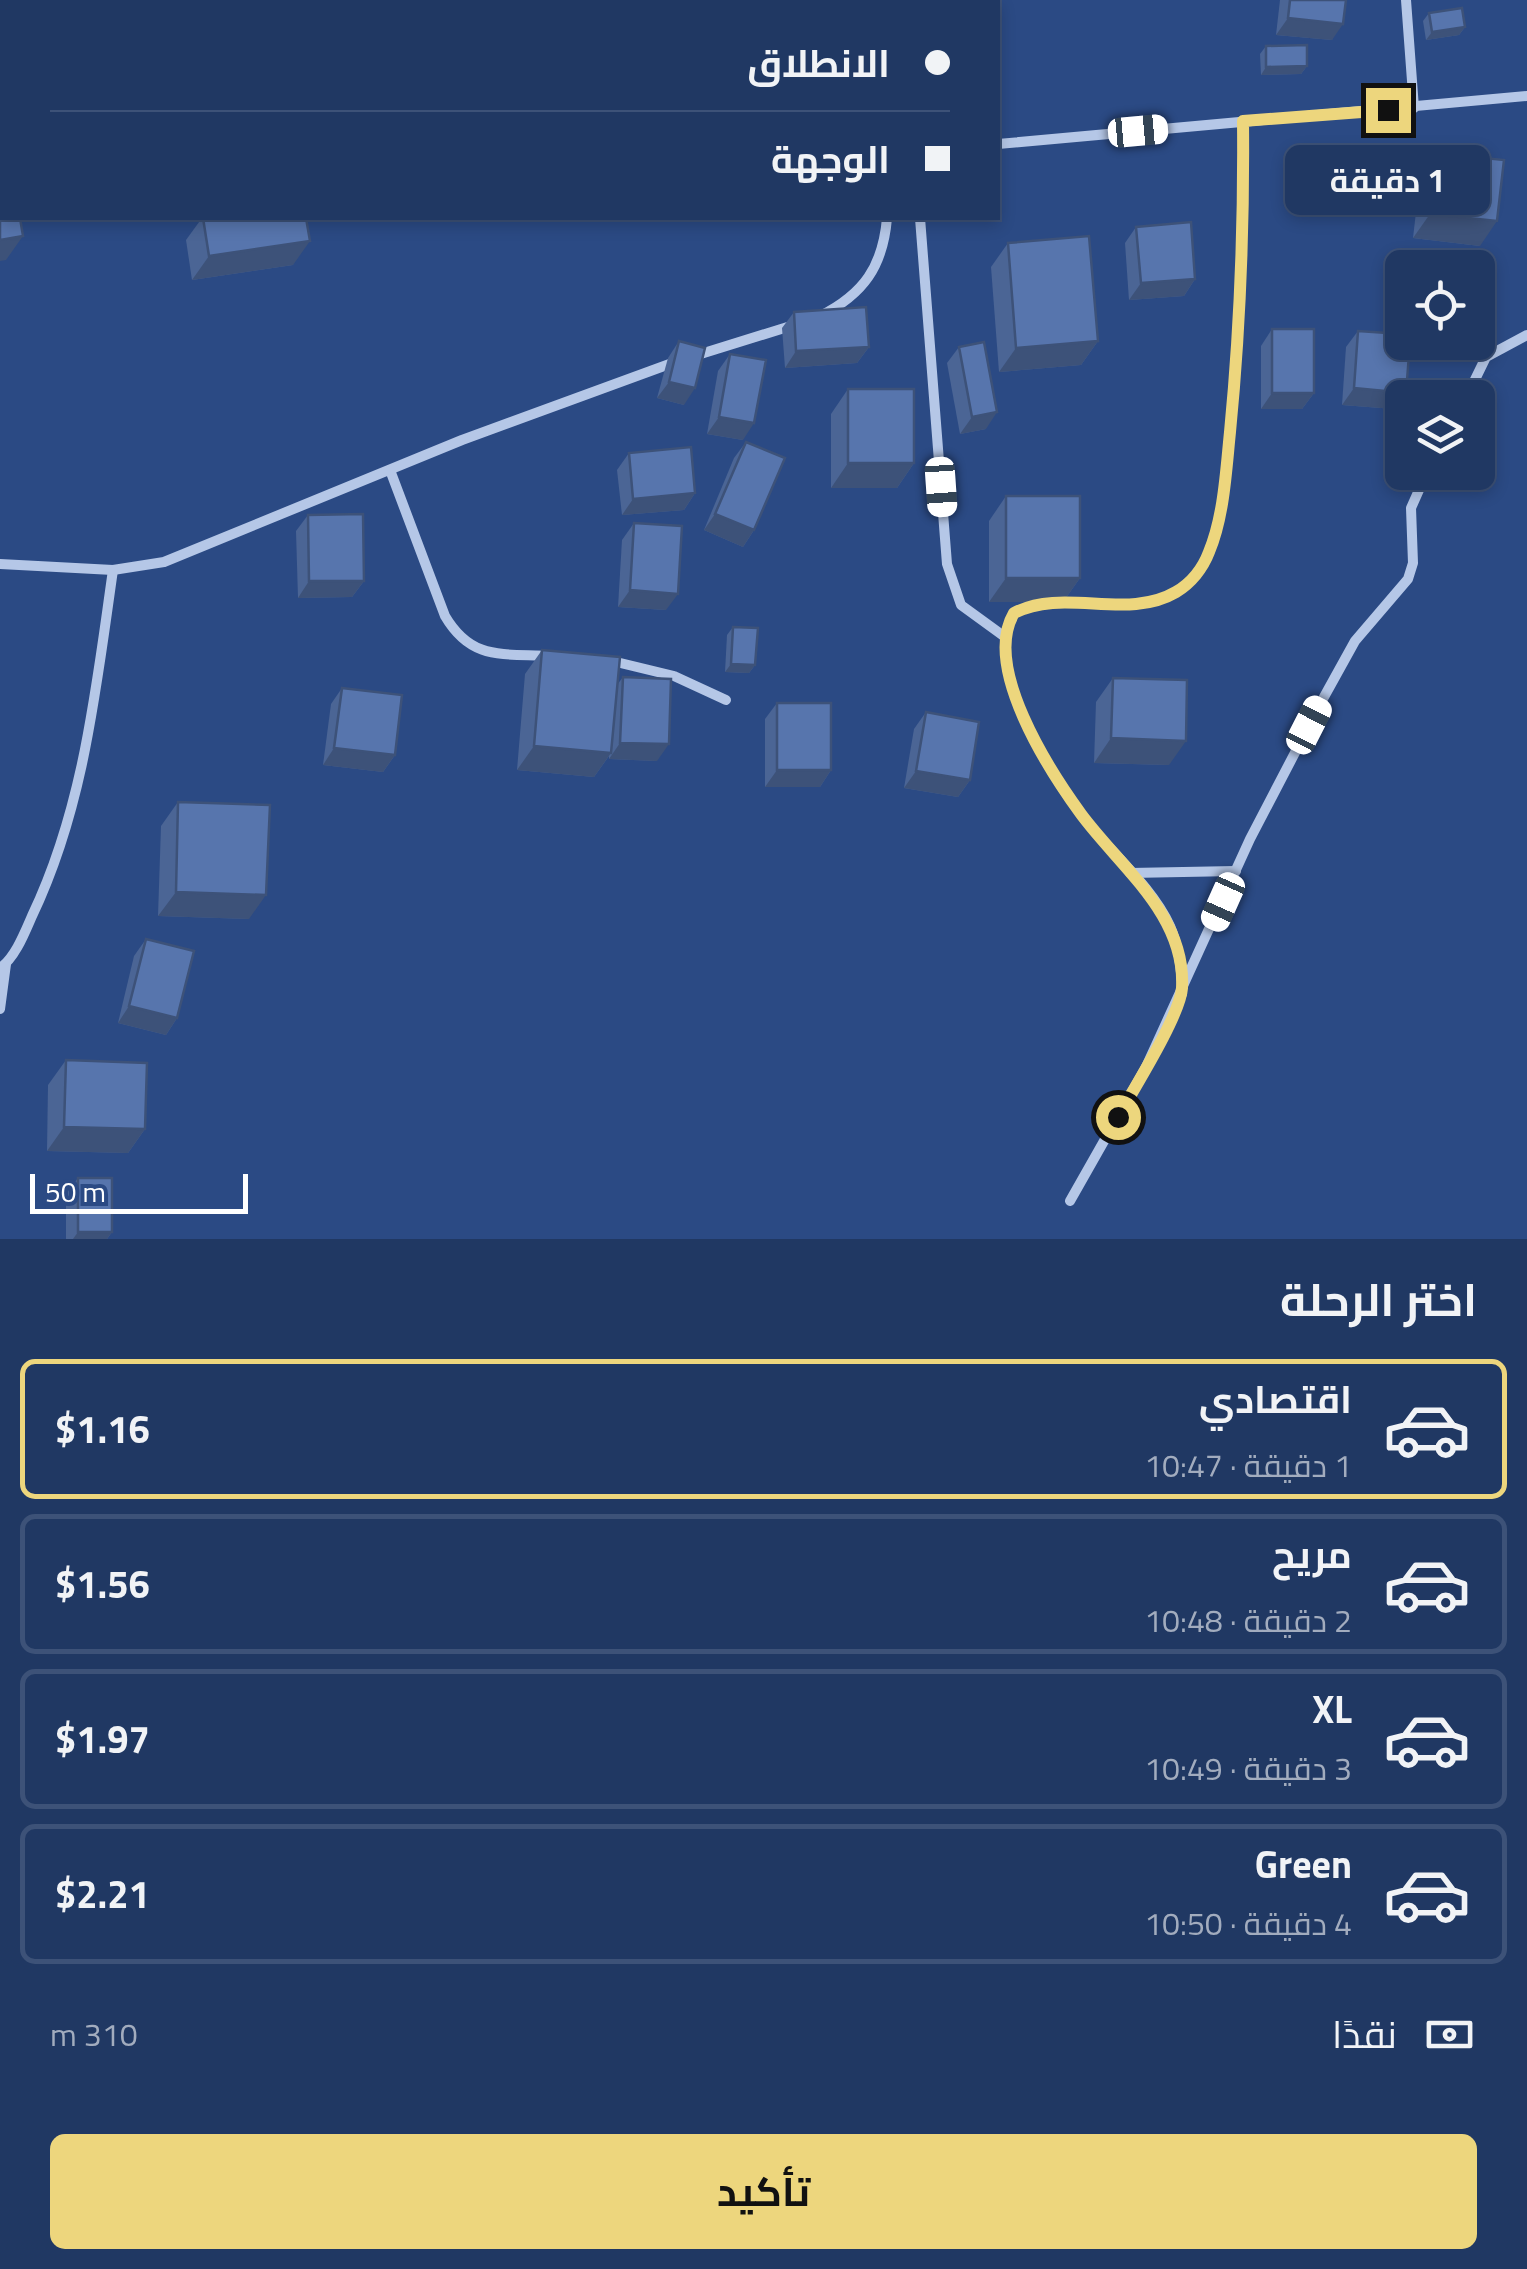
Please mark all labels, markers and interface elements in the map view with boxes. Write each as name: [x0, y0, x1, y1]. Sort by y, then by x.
text: الانطلاق: [747, 34, 890, 92]
route end: [1366, 88, 1411, 133]
car: [1107, 113, 1169, 149]
text: الوجهة: [771, 130, 890, 188]
callout: 1 دقيقة: [1286, 145, 1490, 215]
text: 1 دقيقة: [1330, 156, 1445, 204]
map controls: [1385, 250, 1495, 490]
button: locate: [1385, 250, 1495, 360]
button: layers: [1385, 380, 1495, 490]
car: [924, 456, 958, 518]
car: [1282, 691, 1336, 759]
car: [1197, 868, 1249, 936]
route start: [1096, 1095, 1141, 1140]
scale bar: [30, 1169, 248, 1214]
text: 50 m: [45, 1170, 106, 1213]
text: اختر الرحلة: [1280, 1265, 1477, 1333]
text: اقتصادي: [1199, 1370, 1352, 1428]
icon: car: [1382, 1384, 1472, 1474]
text: $1.16: [55, 1400, 150, 1458]
text: 1 دقيقة · 10:47: [1144, 1441, 1352, 1489]
text: مريح: [1272, 1525, 1352, 1583]
icon: car: [1382, 1539, 1472, 1629]
text: $1.56: [55, 1555, 150, 1613]
text: 2 دقيقة · 10:48: [1144, 1596, 1352, 1644]
text: XL: [1312, 1680, 1352, 1738]
icon: car: [1382, 1694, 1472, 1784]
text: $1.97: [55, 1710, 150, 1768]
text: 3 دقيقة · 10:49: [1144, 1744, 1352, 1792]
text: Green: [1255, 1835, 1352, 1893]
icon: car: [1382, 1849, 1472, 1939]
text: $2.21: [55, 1865, 150, 1923]
text: 4 دقيقة · 10:50: [1144, 1899, 1352, 1947]
text: نقدًا: [1332, 2005, 1397, 2063]
icon: cash: [1422, 2007, 1477, 2062]
text: 310 m: [50, 2010, 138, 2058]
button: تأكيد: [50, 2134, 1477, 2249]

